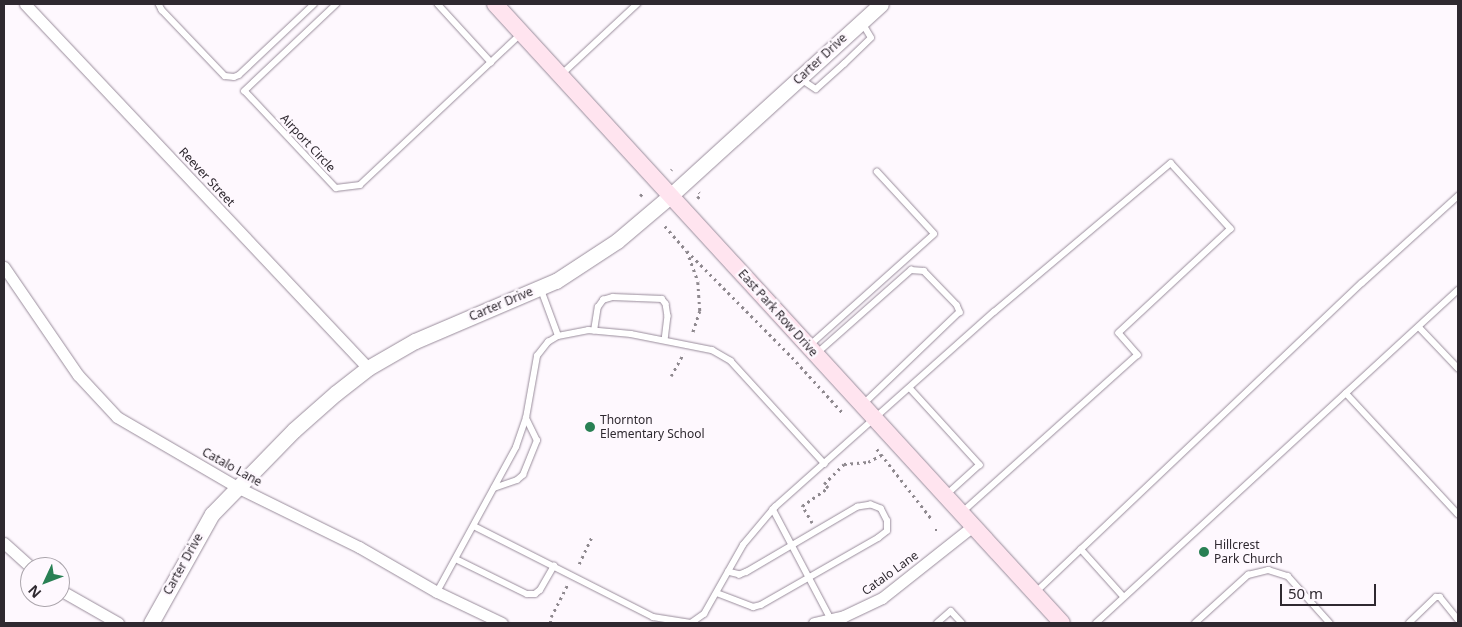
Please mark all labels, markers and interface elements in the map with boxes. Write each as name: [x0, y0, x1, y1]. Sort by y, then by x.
street label: Carter Drive: [790, 31, 850, 87]
street label: Airport Circle: [278, 111, 338, 175]
street label: Reever Street: [176, 145, 238, 209]
street label: East Park Row Drive: [735, 267, 821, 359]
street label: Carter Drive: [467, 284, 535, 324]
place label: Thornton Elementary School: [600, 413, 705, 441]
marker: Thornton Elementary School: [584, 421, 596, 433]
street label: Catalo Lane: [200, 445, 264, 489]
street label: Carter Drive: [160, 531, 206, 597]
place label: Hillcrest Park Church: [1214, 538, 1283, 566]
marker: Hillcrest Park Church: [1198, 546, 1210, 558]
street label: Catalo Lane: [859, 548, 921, 598]
north arrow: [20, 557, 70, 607]
scale bar: [1282, 574, 1378, 606]
text: N: [24, 581, 45, 603]
text: 50 m: [1288, 583, 1323, 603]

